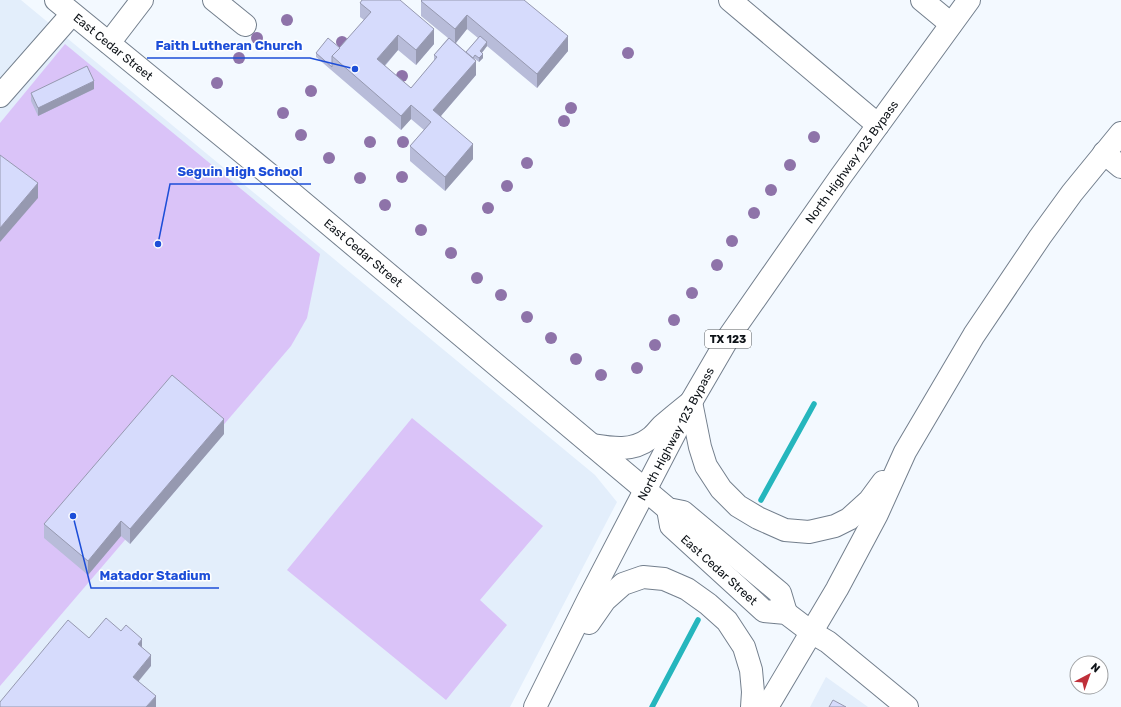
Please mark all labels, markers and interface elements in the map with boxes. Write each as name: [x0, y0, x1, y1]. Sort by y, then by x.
street label: East Cedar Street: [70, 11, 156, 83]
callout: Faith Lutheran Church: [147, 33, 310, 58]
text: Faith Lutheran Church: [155, 38, 303, 53]
street label: North Highway 123 Bypass: [803, 98, 901, 226]
callout: Seguin High School: [170, 159, 311, 184]
text: Seguin High School: [178, 164, 302, 179]
street label: East Cedar Street: [321, 216, 405, 290]
road number: TX 123: [705, 330, 751, 348]
street label: North Highway 123 Bypass: [635, 365, 717, 503]
street label: East Cedar Street: [678, 532, 760, 608]
callout: Matador Stadium: [91, 563, 219, 588]
text: Matador Stadium: [99, 568, 211, 583]
north arrow: [1069, 655, 1109, 695]
text: N: [1088, 660, 1103, 675]

